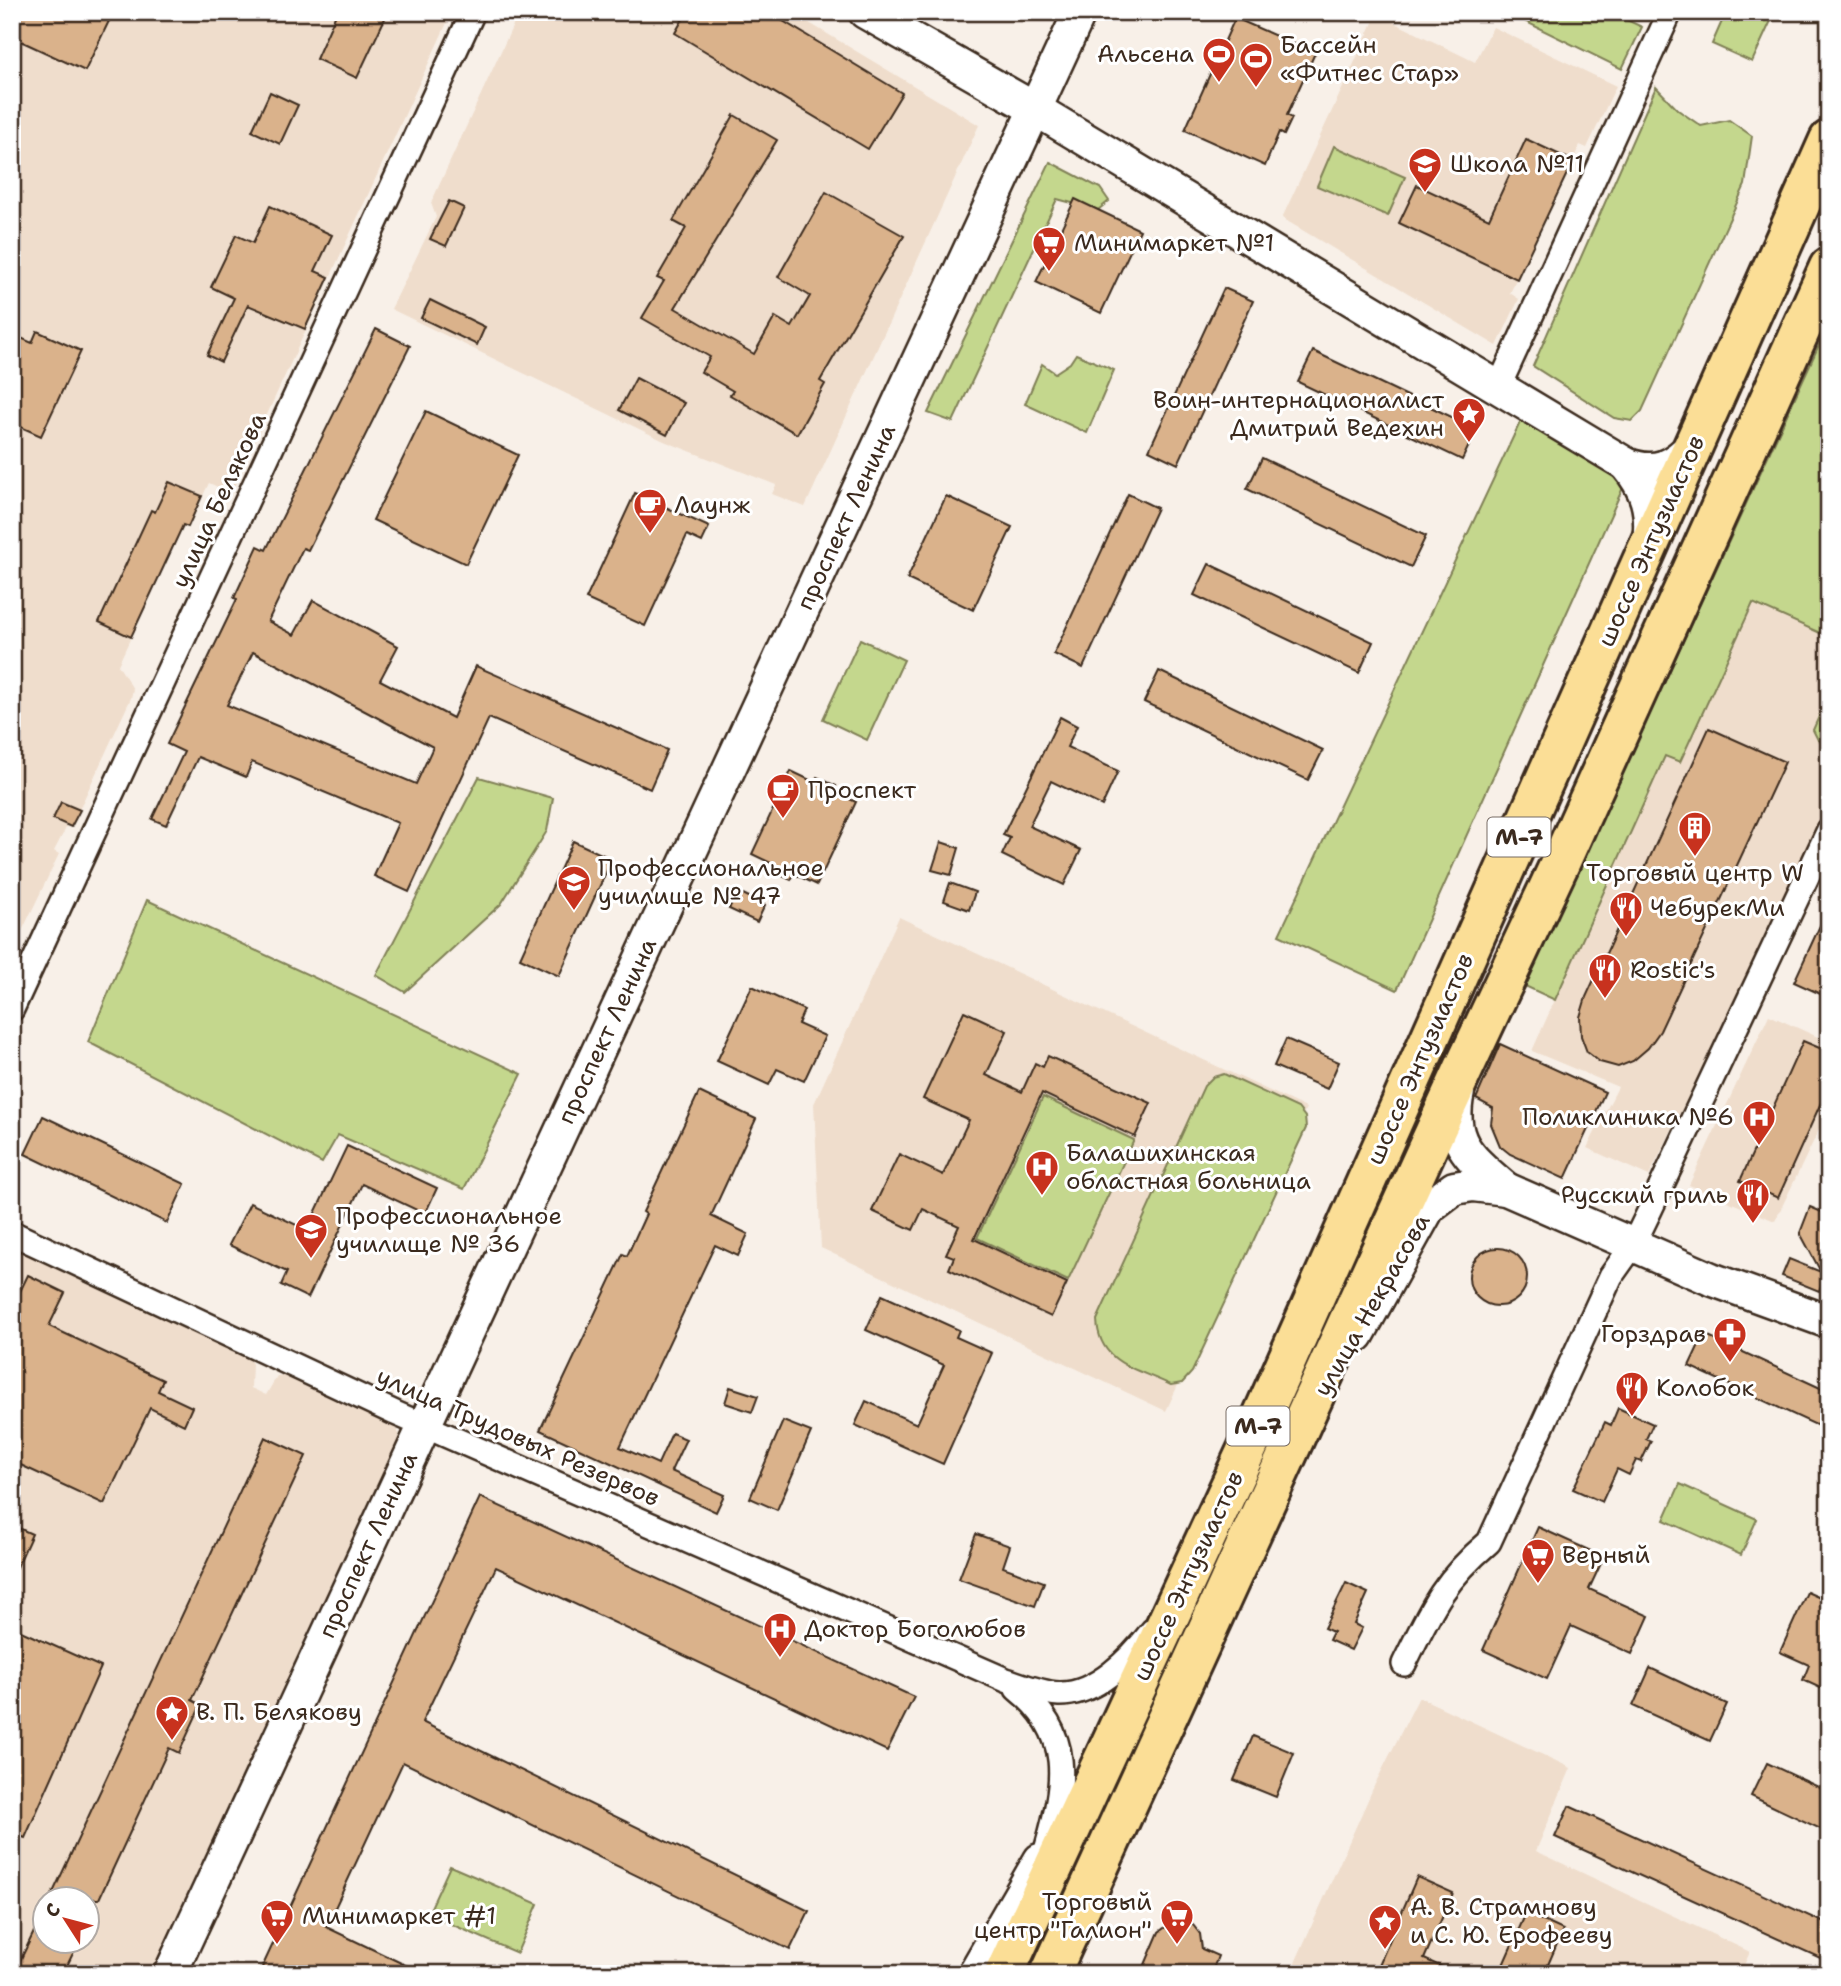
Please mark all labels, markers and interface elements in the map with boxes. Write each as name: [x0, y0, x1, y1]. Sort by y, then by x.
place label: Бассейн «Фитнес Стар»: [1280, 29, 1459, 89]
sports icon: Альсена: [1200, 35, 1238, 84]
place label: Альсена: [1097, 38, 1194, 70]
sports icon: Бассейн «Фитнес Стар»: [1237, 40, 1275, 89]
school or university icon: Школа №11: [1406, 145, 1444, 194]
place label: Школа №11: [1450, 148, 1584, 180]
supermarket icon: Минимаркет №1: [1030, 224, 1068, 273]
place label: Минимаркет №1: [1074, 227, 1275, 259]
place label: Воин-интернационалист Дмитрий Ведехин: [1153, 384, 1445, 444]
place icon: Воин-интернационалист Дмитрий Ведехин: [1450, 395, 1488, 444]
street label: улица Белякова: [164, 407, 274, 593]
street label: проспект Ленина: [789, 419, 903, 615]
street label: шоссе Энтузиастов: [1590, 430, 1712, 652]
cafe icon: Лаунж: [631, 486, 669, 535]
place label: Лаунж: [674, 489, 750, 521]
cafe icon: Проспект: [764, 771, 802, 820]
place label: Проспект: [808, 774, 917, 806]
building icon: Торговый центр W: [1676, 809, 1714, 858]
road number: М-7: [1488, 818, 1550, 856]
place label: Профессиональное училище № 47: [598, 852, 824, 912]
place label: Торговый центр W: [1586, 857, 1804, 889]
school or university icon: Профессиональное училище № 47: [555, 863, 593, 912]
restaurant icon: ЧебурекМи: [1607, 889, 1645, 938]
place label: ЧебурекМи: [1650, 892, 1785, 924]
street label: проспект Ленина: [550, 933, 664, 1129]
street label: шоссе Энтузиастов: [1359, 948, 1481, 1170]
restaurant icon: Rostic's: [1586, 951, 1624, 1000]
place label: Rostic's: [1630, 954, 1716, 986]
hospital icon: Поликлиника №6: [1740, 1098, 1778, 1147]
place label: Поликлиника №6: [1522, 1101, 1734, 1133]
place label: Балашихинская областная больница: [1066, 1137, 1311, 1197]
hospital icon: Балашихинская областная больница: [1023, 1148, 1061, 1197]
restaurant icon: Русский гриль: [1734, 1176, 1772, 1225]
place label: Русский гриль: [1561, 1179, 1728, 1211]
place label: Профессиональное училище № 36: [336, 1200, 562, 1260]
street label: улица Некрасова: [1307, 1208, 1437, 1402]
school or university icon: Профессиональное училище № 36: [292, 1211, 330, 1260]
pharmacy icon: Горздрав: [1711, 1315, 1749, 1364]
place label: Горздрав: [1601, 1318, 1706, 1350]
street label: улица Трудовых Резервов: [371, 1360, 665, 1514]
restaurant icon: Колобок: [1613, 1369, 1651, 1418]
place label: Колобок: [1656, 1372, 1754, 1404]
road number: М-7: [1226, 1406, 1290, 1446]
street label: проспект Ленина: [311, 1447, 425, 1643]
street label: шоссе Энтузиастов: [1125, 1466, 1251, 1686]
supermarket icon: Верный: [1519, 1536, 1557, 1585]
place label: Верный: [1562, 1539, 1650, 1571]
hospital icon: Доктор Боголюбов: [761, 1610, 799, 1659]
place label: Доктор Боголюбов: [804, 1613, 1026, 1645]
place icon: В. П. Белякову: [153, 1693, 191, 1742]
place label: В. П. Белякову: [196, 1696, 362, 1728]
north arrow: [32, 1884, 102, 1954]
place label: Торговый центр "Галион": [974, 1886, 1152, 1946]
place label: А. В. Страмнову и С. Ю. Ерофееву: [1410, 1891, 1613, 1951]
supermarket icon: Минимаркет #1: [258, 1897, 296, 1946]
supermarket icon: Торговый центр "Галион": [1158, 1897, 1196, 1946]
text: С: [39, 1898, 66, 1922]
place label: Минимаркет #1: [302, 1900, 496, 1932]
place icon: А. В. Страмнову и С. Ю. Ерофееву: [1366, 1902, 1404, 1951]

